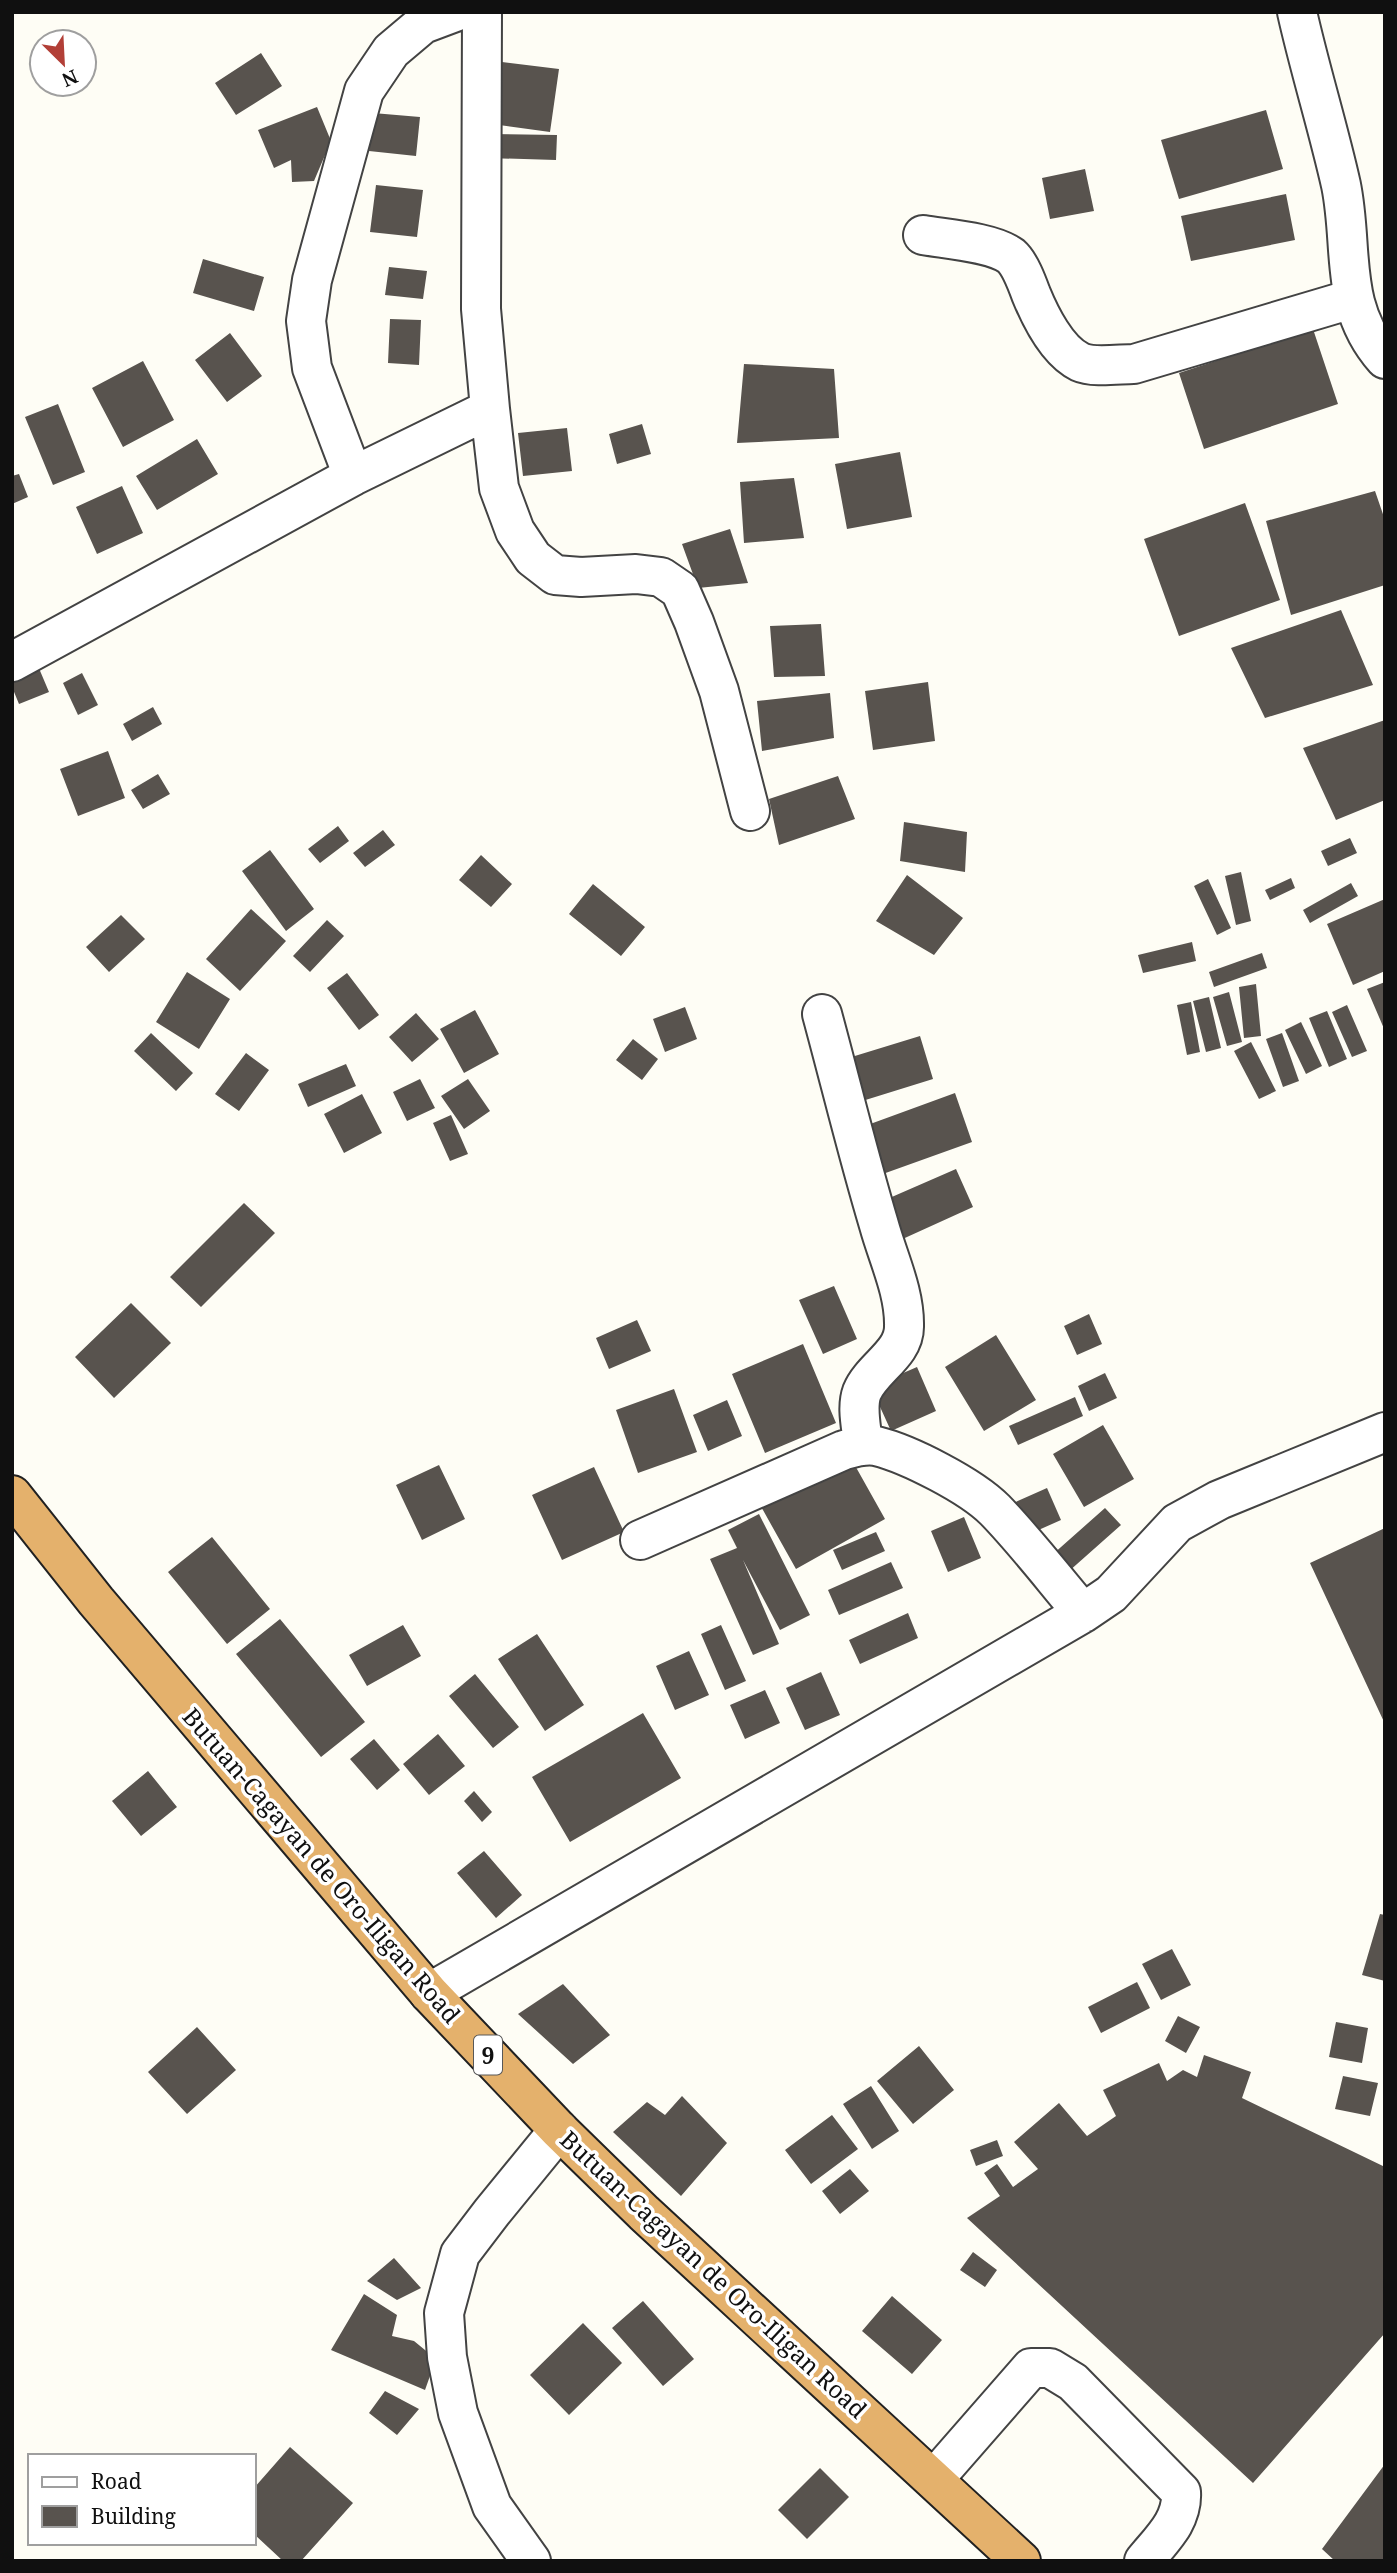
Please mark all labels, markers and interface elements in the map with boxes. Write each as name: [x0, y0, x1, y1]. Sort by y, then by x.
north arrow: [28, 28, 98, 98]
text: N: [58, 64, 82, 93]
street label: Butuan-Cagayan de Oro-Iligan Road: [176, 1700, 469, 2030]
road number: 9: [474, 2036, 502, 2074]
street label: Butuan-Cagayan de Oro-Iligan Road: [553, 2123, 875, 2425]
legend: [28, 2454, 256, 2545]
text: Road: [91, 2467, 142, 2495]
text: Building: [91, 2502, 176, 2530]

